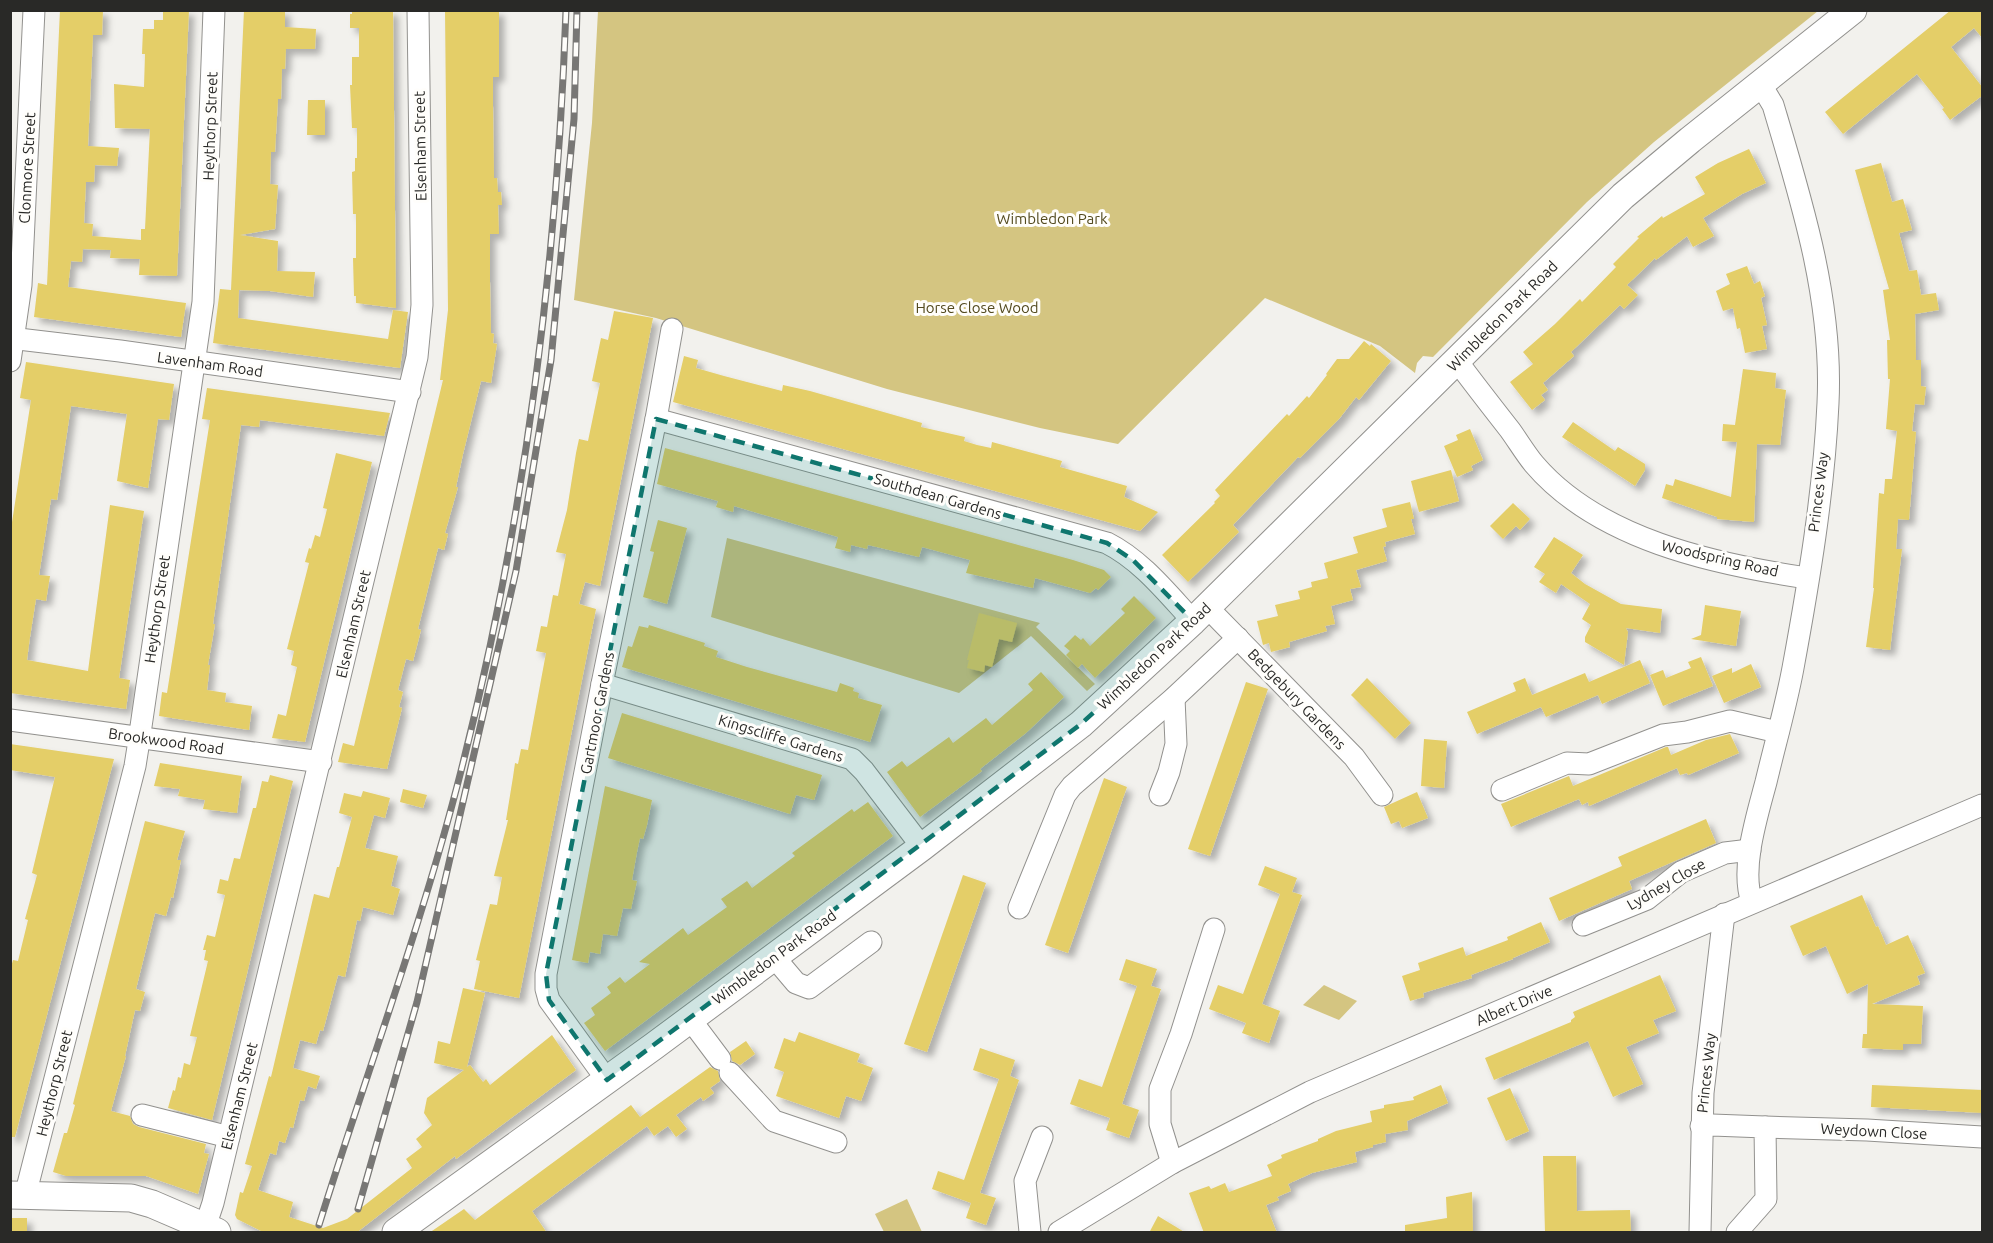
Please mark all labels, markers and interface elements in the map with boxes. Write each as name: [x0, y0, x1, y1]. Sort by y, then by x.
street label: Heythorp Street: [200, 71, 220, 181]
street label: Elsenham Street: [411, 91, 429, 201]
street label: Clonmore Street: [16, 112, 38, 224]
park label: Wimbledon Park: [996, 210, 1108, 227]
street label: Wimbledon Park Road: [1443, 257, 1561, 375]
park label: Horse Close Wood: [915, 299, 1039, 316]
street label: Lavenham Road: [156, 348, 264, 380]
street label: Princes Way: [1805, 451, 1831, 533]
street label: Southdean Gardens: [872, 470, 1004, 522]
street label: Woodspring Road: [1660, 536, 1780, 580]
street label: Heythorp Street: [141, 554, 173, 664]
street label: Elsenham Street: [332, 568, 374, 680]
street label: Wimbledon Park Road: [1094, 599, 1214, 713]
street label: Bedgebury Gardens: [1245, 645, 1349, 753]
street label: Gartmoor Gardens: [577, 650, 617, 776]
street label: Kingscliffe Gardens: [716, 711, 846, 765]
street label: Brookwood Road: [107, 724, 225, 758]
street label: Lydney Close: [1624, 855, 1708, 913]
street label: Wimbledon Park Road: [709, 906, 839, 1008]
street label: Albert Drive: [1473, 981, 1555, 1029]
street label: Heythorp Street: [33, 1028, 75, 1138]
street label: Princes Way: [1693, 1032, 1719, 1114]
street label: Elsenham Street: [217, 1040, 261, 1152]
street label: Weydown Close: [1820, 1120, 1928, 1142]

